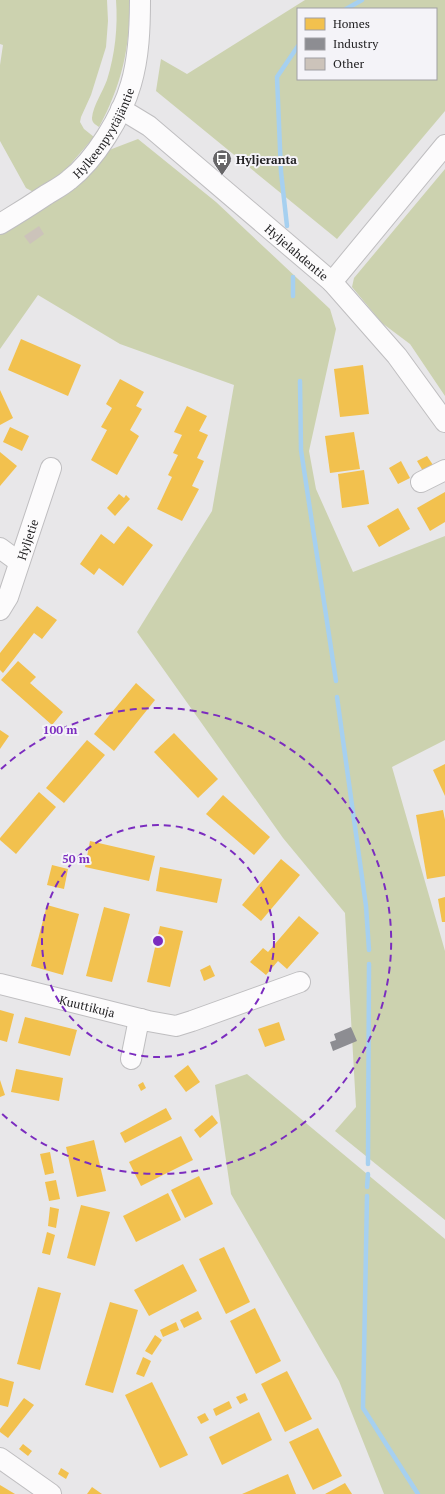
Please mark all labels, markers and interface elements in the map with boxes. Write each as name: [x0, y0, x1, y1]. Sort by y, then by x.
legend: [297, 8, 437, 80]
text: Homes: [333, 16, 370, 31]
text: Industry: [333, 36, 379, 51]
text: Other: [333, 56, 364, 71]
street label: Hylkeenpyytäjäntie: [69, 86, 137, 181]
bus stop icon: Hyljeranta: [211, 148, 233, 176]
place label: Hyljeranta: [236, 152, 297, 167]
street label: Hyljelahdentie: [262, 221, 332, 283]
street label: Hyljetie: [13, 517, 41, 562]
text: 100 m: [43, 722, 77, 737]
text: 50 m: [62, 851, 90, 866]
centre of rings: [151, 934, 165, 948]
street label: Kuuttikuja: [58, 992, 117, 1020]

